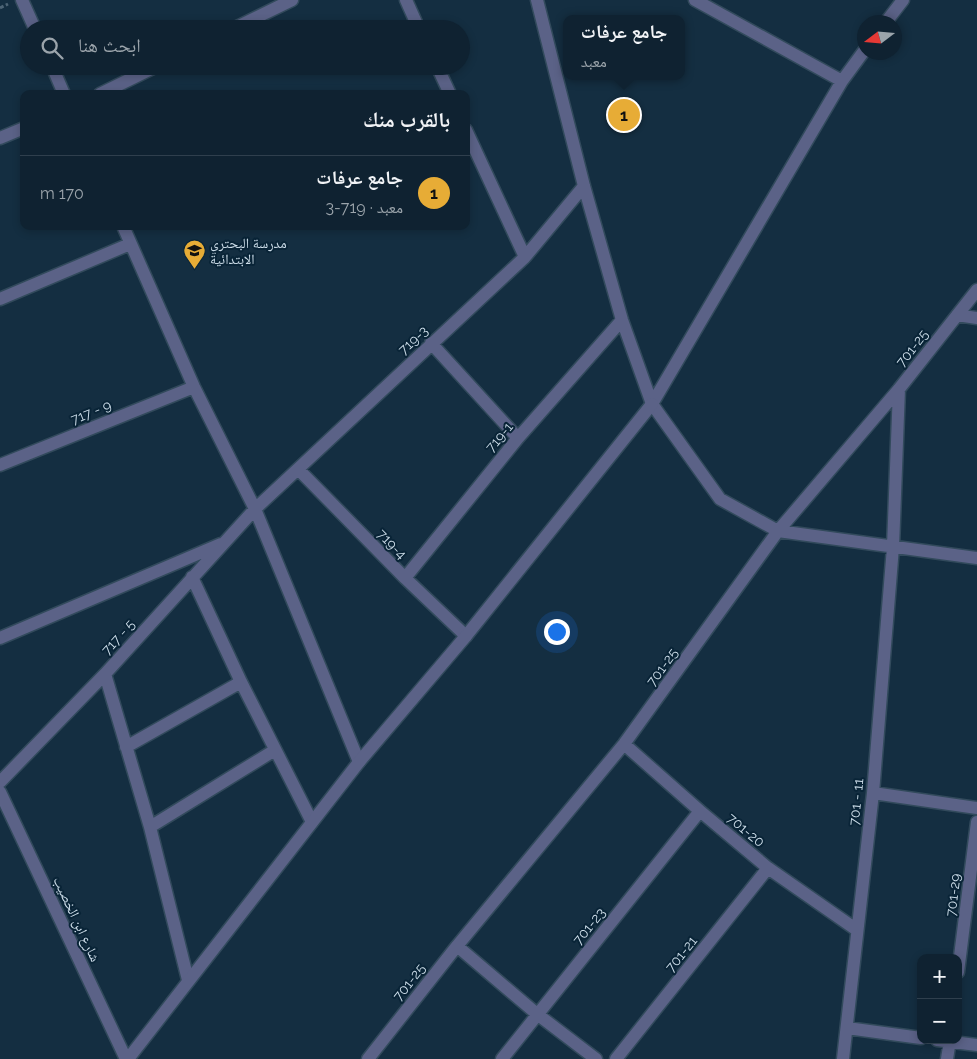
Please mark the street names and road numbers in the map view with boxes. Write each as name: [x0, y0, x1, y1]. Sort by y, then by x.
street label: 719-3: [395, 322, 431, 358]
street label: 701-25: [893, 326, 932, 370]
street label: 717 - 9: [68, 397, 114, 427]
street label: 719-1: [482, 419, 516, 455]
street label: 719-4: [374, 526, 410, 562]
street label: 717 - 5: [98, 616, 138, 658]
street label: 701-25: [643, 645, 681, 689]
street label: 701 - 11: [846, 778, 866, 826]
street label: 701-20: [724, 810, 768, 850]
street label: 701-29: [942, 873, 964, 917]
street label: شارع ابن الخصيب: [48, 874, 104, 965]
street label: 701-23: [569, 904, 609, 948]
street label: 701-21: [662, 933, 700, 975]
street label: 701-25: [390, 960, 429, 1004]

